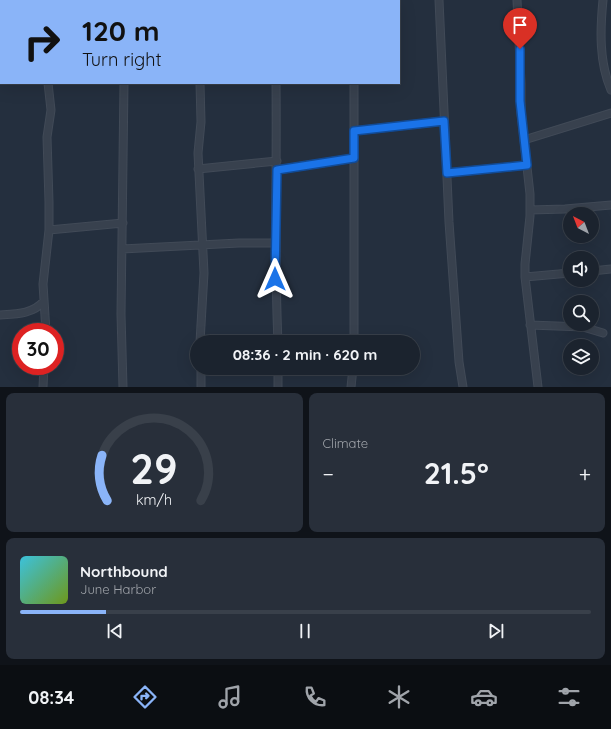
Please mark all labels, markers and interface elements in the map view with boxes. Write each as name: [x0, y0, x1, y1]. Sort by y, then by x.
pin: [503, 8, 537, 49]
text: 120 m: [82, 13, 160, 48]
icon: arrive: [509, 14, 531, 36]
icon: right: [16, 16, 68, 68]
text: Turn right: [82, 48, 162, 71]
north arrow: [563, 207, 599, 243]
map controls: [563, 207, 599, 375]
button: sound: [563, 251, 599, 287]
position arrow: [254, 258, 296, 300]
button: search: [563, 295, 599, 331]
speed limit sign: 30: [12, 323, 64, 375]
button: layers: [563, 339, 599, 375]
text: 08:36 · 2 min · 620 m: [233, 345, 377, 364]
text: Climate: [323, 435, 368, 451]
text: 29: [131, 441, 178, 493]
text: 21.5°: [424, 454, 489, 492]
text: −: [323, 460, 334, 488]
text: +: [579, 460, 591, 488]
text: km/h: [136, 490, 172, 508]
text: Northbound: [80, 562, 168, 581]
text: June Harbor: [80, 581, 156, 597]
icon: previous: [104, 620, 126, 642]
icon: pause: [294, 620, 316, 642]
icon: next: [485, 620, 507, 642]
icon: directions: [131, 683, 159, 711]
icon: music: [216, 683, 244, 711]
icon: phone: [301, 683, 329, 711]
icon: climate: [385, 683, 413, 711]
icon: car: [470, 683, 498, 711]
icon: filters: [555, 683, 583, 711]
text: 08:34: [28, 686, 74, 709]

